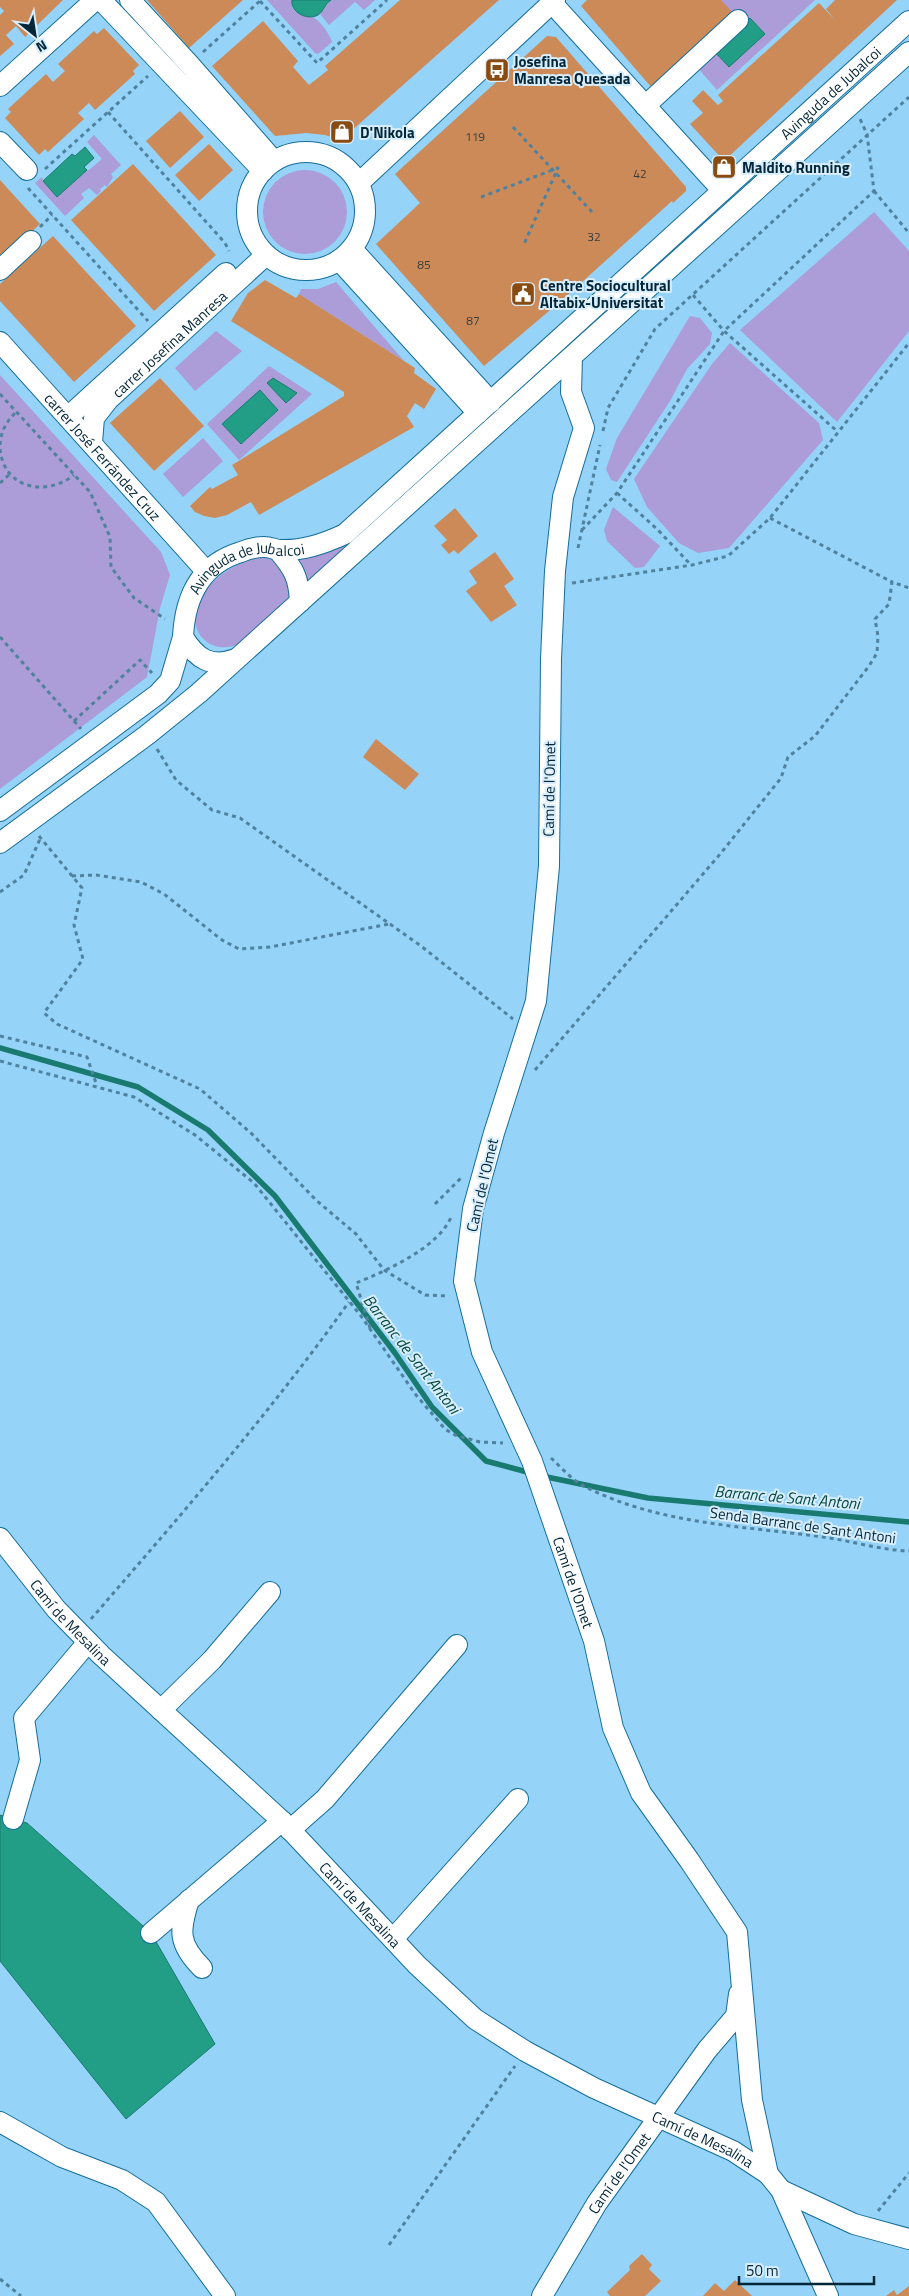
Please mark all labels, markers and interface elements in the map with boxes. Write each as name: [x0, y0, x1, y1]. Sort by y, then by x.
north arrow: [10, 10, 60, 60]
text: N: [32, 35, 51, 58]
street label: Avinguda de Jubalcoi: [775, 41, 886, 145]
place label: Josefina Manresa Quesada: [514, 50, 631, 90]
bus stop icon: Josefina Manresa Quesada: [484, 57, 510, 83]
shop icon: D'Nikola: [329, 119, 355, 145]
place label: D'Nikola: [360, 121, 415, 144]
house number: 119: [465, 127, 485, 146]
shop icon: Maldito Running: [711, 154, 737, 180]
place label: Maldito Running: [742, 156, 850, 179]
house number: 42: [633, 164, 647, 183]
house number: 32: [587, 227, 601, 246]
house number: 85: [417, 255, 431, 274]
place label: Centre Sociocultural Altabix-Universitat: [540, 274, 671, 314]
public building icon: Centre Sociocultural Altabix-Universitat: [510, 281, 536, 307]
street label: carrer Josefina Manresa: [106, 284, 232, 403]
house number: 87: [466, 311, 480, 330]
street label: carrer José Ferrández Cruz: [39, 387, 167, 526]
street label: Avinguda de Jubalcoi: [183, 535, 306, 598]
street label: Camí de l'Omet: [537, 740, 561, 837]
street label: Camí de l'Omet: [460, 1135, 504, 1234]
water label: Barranc de Sant Antoni: [358, 1289, 467, 1420]
water label: Barranc de Sant Antoni: [713, 1479, 862, 1515]
street label: Senda Barranc de Sant Antoni: [709, 1501, 897, 1549]
street label: Camí de l'Omet: [547, 1533, 600, 1632]
street label: Camí de Mesalina: [25, 1574, 117, 1671]
street label: Camí de Mesalina: [314, 1856, 407, 1953]
street label: Camí de Mesalina: [648, 2104, 759, 2174]
street label: Camí de l'Omet: [582, 2127, 656, 2218]
scale bar: [739, 2254, 874, 2286]
text: 50 m: [746, 2259, 779, 2282]

